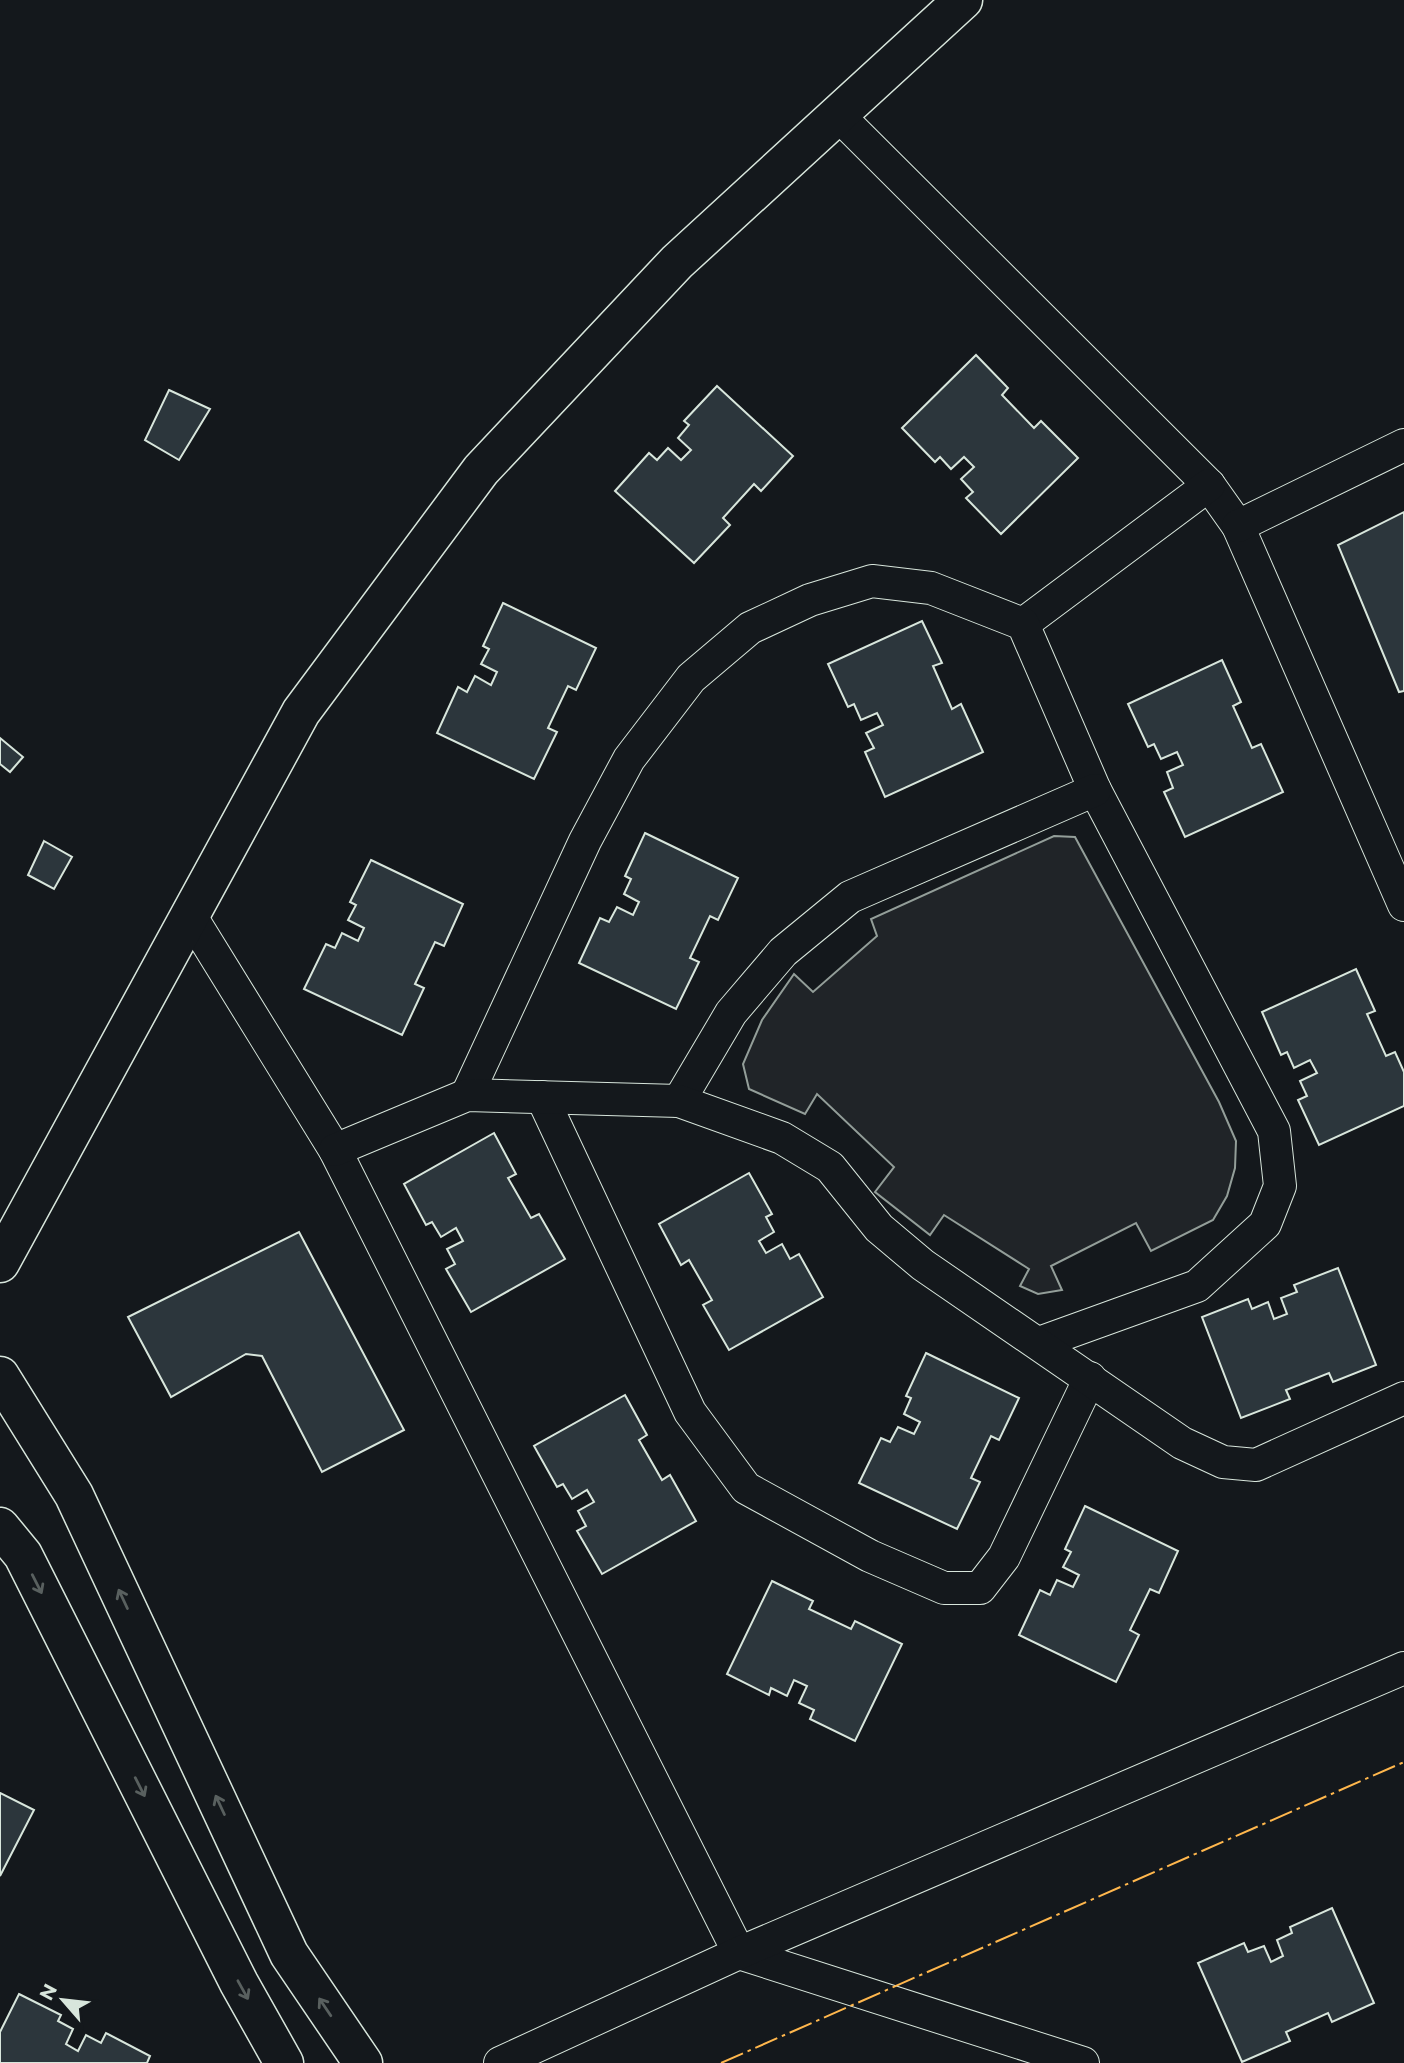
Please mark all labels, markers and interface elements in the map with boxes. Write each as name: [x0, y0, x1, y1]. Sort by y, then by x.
one-way arrow: [31, 1573, 45, 1594]
one-way arrow: [116, 1589, 129, 1610]
one-way arrow: [134, 1776, 147, 1797]
one-way arrow: [213, 1795, 226, 1817]
north arrow: [28, 1965, 98, 2035]
one-way arrow: [237, 1979, 250, 2000]
text: N: [35, 1980, 62, 2004]
one-way arrow: [318, 1997, 332, 2017]

